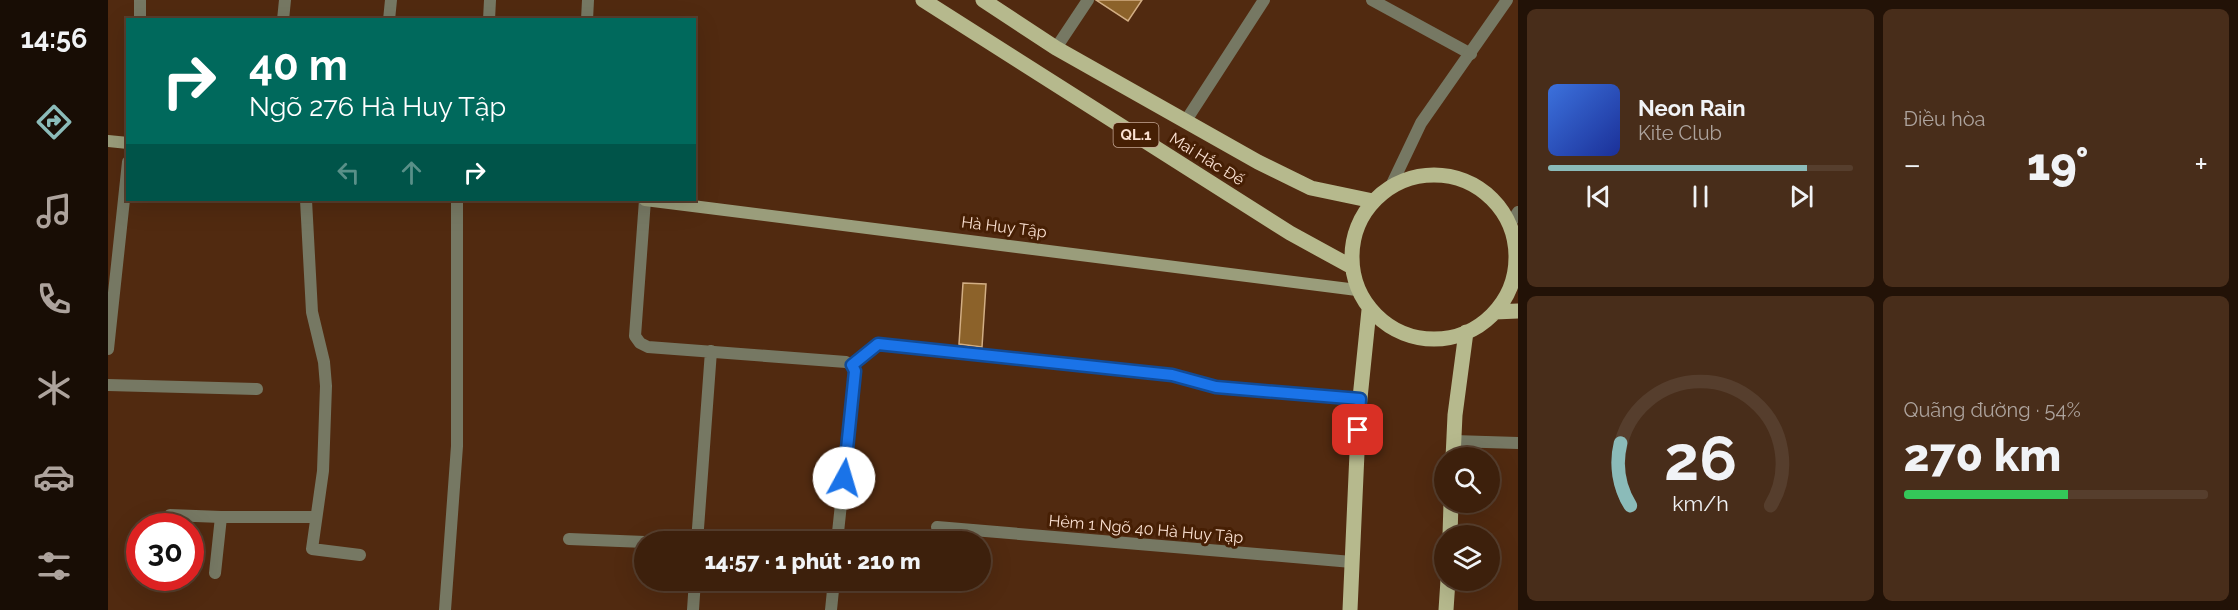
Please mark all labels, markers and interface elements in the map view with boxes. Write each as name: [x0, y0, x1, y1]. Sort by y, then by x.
text: 14:56: [21, 23, 87, 54]
text: 40 m: [249, 41, 348, 90]
icon: right: [150, 42, 228, 120]
text: Ngõ 276 Hà Huy Tập: [249, 91, 506, 122]
text: Neon Rain: [1638, 95, 1746, 121]
icon: directions: [33, 101, 75, 143]
text: Điều hòa: [1904, 107, 1985, 131]
text: Kite Club: [1638, 121, 1722, 145]
road number: QL.1: [1114, 123, 1158, 147]
street label: Mai Hắc Đế: [1166, 129, 1248, 189]
text: 19°: [2027, 138, 2089, 191]
text: −: [1904, 145, 1921, 184]
text: +: [2194, 145, 2208, 184]
icon: left: [332, 156, 365, 189]
icon: ahead: [395, 156, 428, 189]
icon: right: [458, 156, 491, 189]
icon: previous: [1582, 180, 1615, 213]
icon: pause: [1684, 180, 1717, 213]
icon: next: [1785, 180, 1818, 213]
icon: music: [33, 190, 75, 232]
street label: Hà Huy Tập: [960, 212, 1048, 242]
icon: phone: [33, 278, 75, 320]
icon: climate: [33, 367, 75, 409]
text: Quãng đường · 54%: [1904, 398, 2081, 422]
pin: [1332, 404, 1383, 455]
icon: arrive: [1341, 413, 1374, 446]
text: 26: [1664, 421, 1737, 495]
text: 270 km: [1904, 429, 2061, 482]
position arrow: [812, 446, 876, 510]
map controls: [1434, 447, 1500, 591]
button: search: [1434, 447, 1500, 513]
icon: car: [33, 456, 75, 498]
text: km/h: [1672, 491, 1729, 516]
street label: Hẻm 1 Ngõ 40 Hà Huy Tập: [1048, 511, 1244, 547]
speed limit sign: 30: [126, 513, 204, 591]
button: layers: [1434, 525, 1500, 591]
icon: filters: [33, 545, 75, 587]
text: 14:57 · 1 phút · 210 m: [704, 548, 921, 574]

